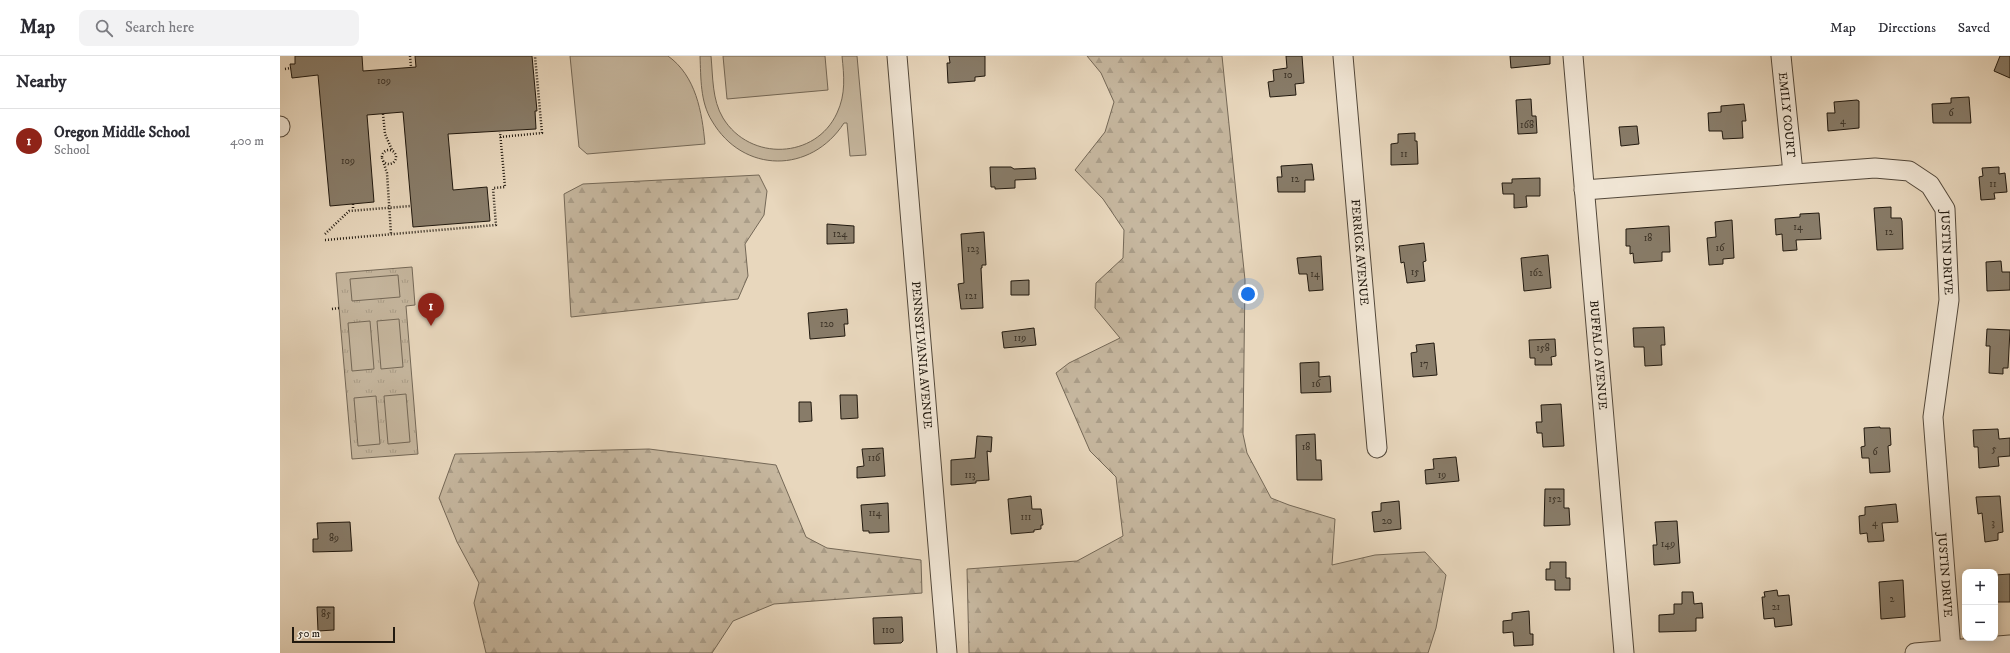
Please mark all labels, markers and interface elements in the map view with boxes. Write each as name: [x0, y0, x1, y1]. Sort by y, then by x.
search box: [79, 10, 359, 46]
text: Map: [20, 16, 55, 39]
icon: search: [93, 17, 115, 39]
text: Search here: [125, 18, 194, 37]
text: Map: [1830, 19, 1856, 37]
text: Directions: [1878, 19, 1936, 37]
text: Saved: [1958, 19, 1990, 37]
house number: 10: [1283, 69, 1293, 81]
text: Nearby: [16, 71, 66, 93]
street label: EMILY COURT: [1775, 71, 1799, 158]
house number: 109: [377, 75, 391, 87]
house number: 6: [1948, 107, 1954, 119]
house number: 4: [1840, 115, 1846, 127]
house number: 168: [1520, 119, 1534, 131]
text: Oregon Middle School: [54, 123, 190, 142]
text: 1: [27, 133, 31, 149]
text: 400 m: [230, 133, 264, 149]
text: School: [54, 142, 90, 158]
house number: 11: [1400, 148, 1408, 160]
house number: 109: [341, 155, 355, 167]
house number: 12: [1291, 173, 1299, 185]
house number: 11: [1989, 178, 1997, 190]
street label: FERRICK AVENUE: [1348, 198, 1372, 307]
street label: JUSTIN DRIVE: [1938, 209, 1956, 296]
house number: 14: [1793, 221, 1803, 233]
house number: 12: [1885, 226, 1893, 238]
house number: 124: [833, 228, 847, 240]
house number: 18: [1644, 232, 1652, 244]
house number: 16: [1716, 242, 1725, 254]
house number: 123: [967, 243, 979, 255]
house number: 15: [1411, 266, 1419, 278]
house number: 162: [1529, 267, 1543, 279]
house number: 14: [1310, 268, 1320, 280]
street label: PENNSYLVANIA AVENUE: [908, 281, 936, 430]
your location: [1238, 284, 1258, 304]
house number: 121: [965, 290, 977, 302]
pin: 1: [418, 293, 444, 326]
street label: BUFFALO AVENUE: [1586, 300, 1611, 411]
house number: 120: [820, 318, 834, 330]
house number: 119: [1014, 332, 1026, 344]
house number: 158: [1536, 342, 1550, 354]
house number: 17: [1420, 358, 1428, 370]
house number: 16: [1312, 378, 1321, 390]
house number: 18: [1302, 441, 1310, 453]
house number: 5: [1992, 443, 1997, 455]
house number: 6: [1872, 446, 1878, 458]
house number: 116: [868, 452, 881, 464]
house number: 113: [964, 469, 976, 481]
house number: 19: [1438, 469, 1446, 481]
house number: 152: [1548, 493, 1562, 505]
house number: 114: [868, 507, 882, 519]
house number: 111: [1020, 511, 1032, 523]
house number: 20: [1382, 515, 1392, 527]
house number: 4: [1872, 517, 1878, 529]
house number: 3: [1991, 517, 1995, 529]
street label: JUSTIN DRIVE: [1934, 531, 1956, 618]
house number: 89: [329, 532, 339, 544]
house number: 149: [1661, 538, 1675, 550]
map controls: [1962, 569, 1998, 641]
button: +: [1962, 569, 1998, 605]
house number: 2: [1890, 593, 1895, 605]
house number: 21: [1772, 601, 1781, 613]
button: −: [1962, 605, 1998, 641]
house number: 85: [321, 608, 331, 620]
house number: 110: [882, 624, 894, 636]
scale bar: [292, 625, 395, 644]
text: 50 m: [298, 627, 320, 641]

